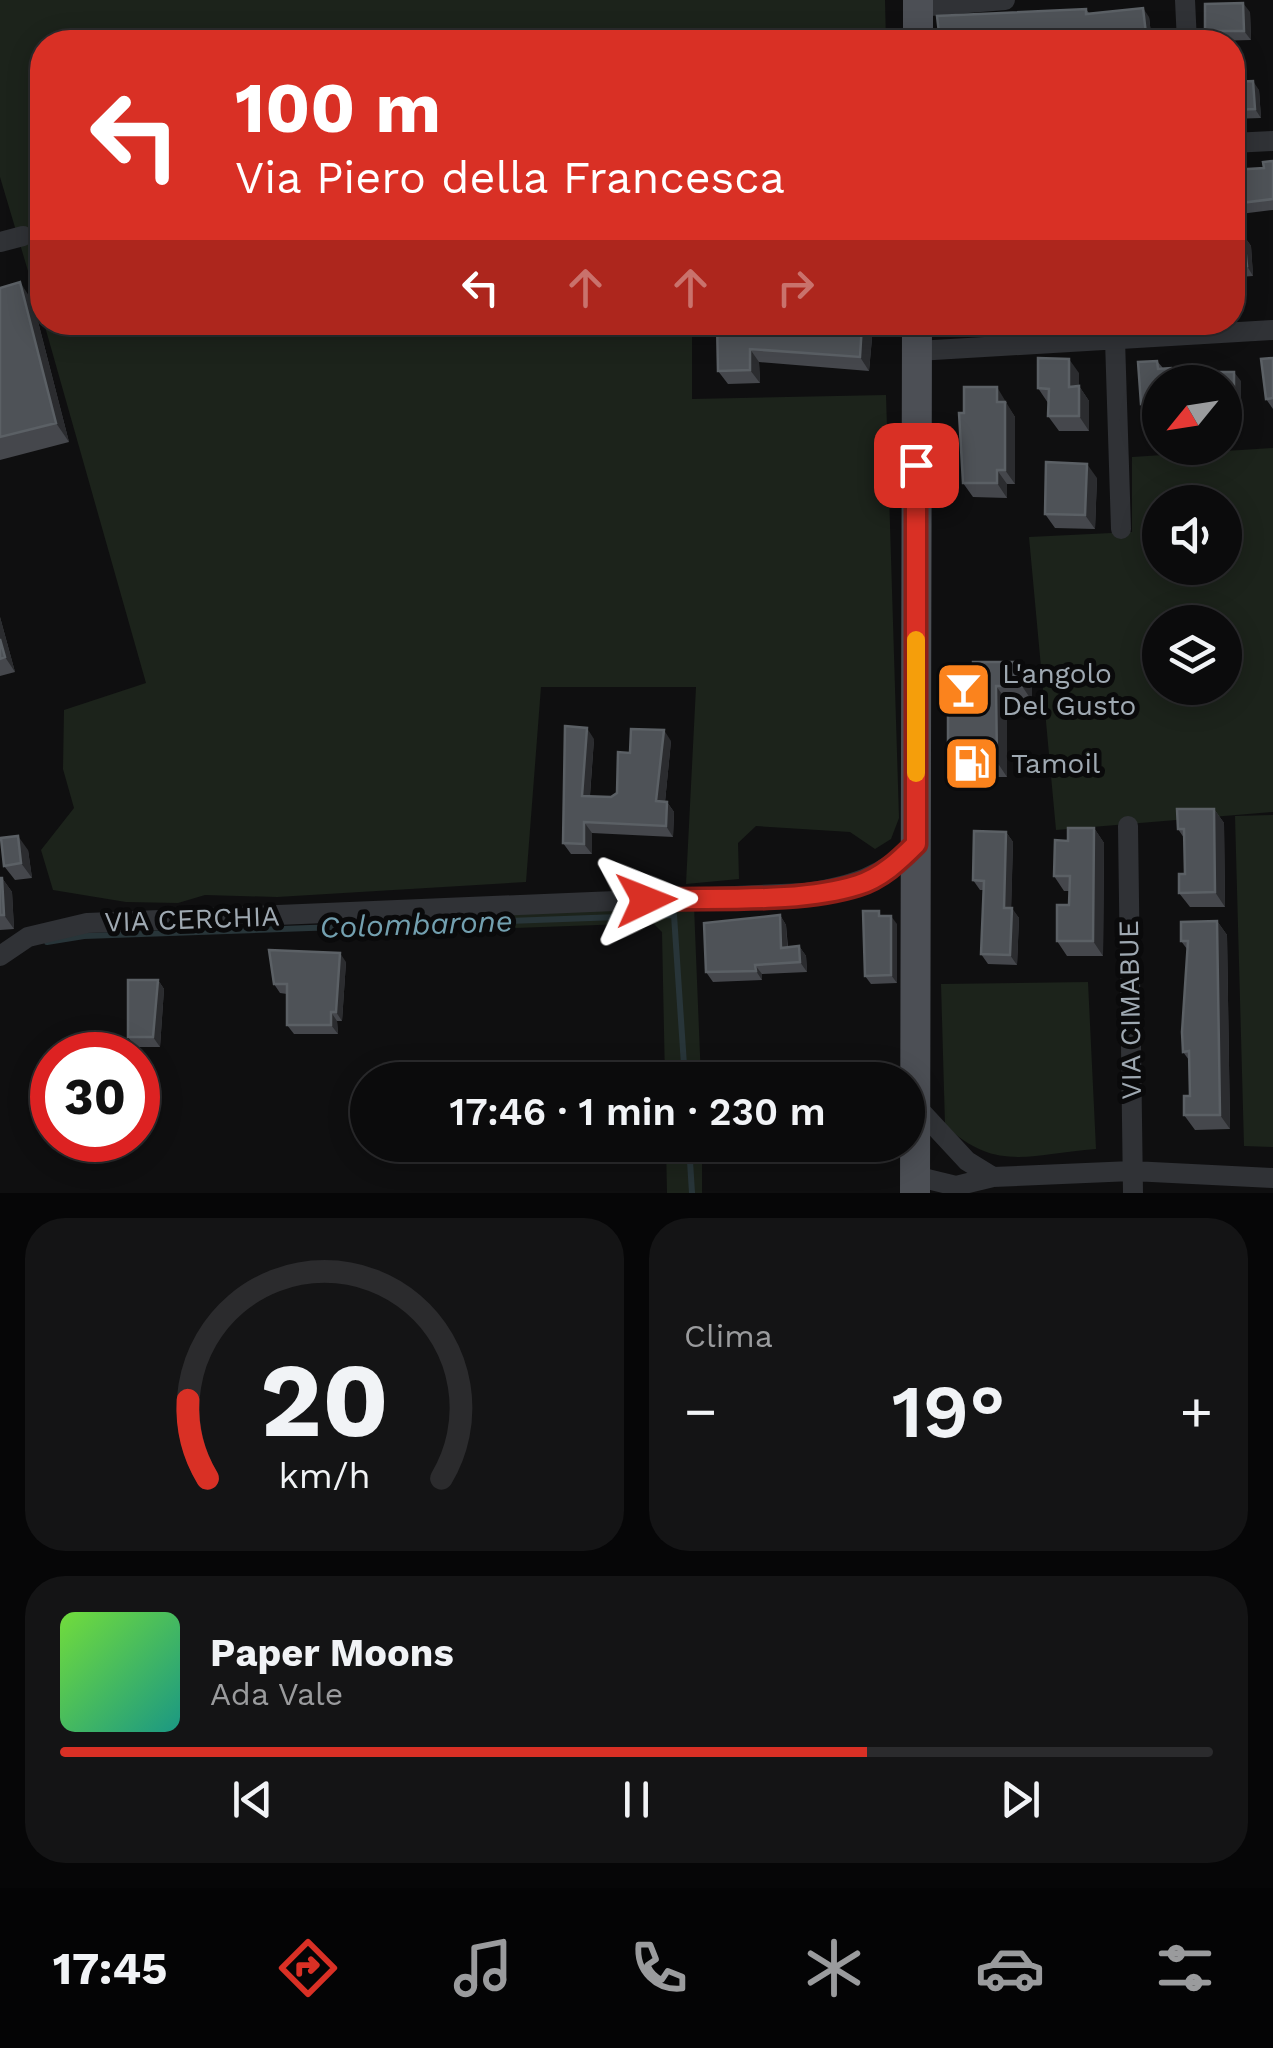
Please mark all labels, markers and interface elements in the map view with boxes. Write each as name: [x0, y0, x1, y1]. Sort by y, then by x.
text: 100 m: [235, 67, 441, 149]
icon: left: [70, 70, 200, 200]
text: Via Piero della Francesca: [235, 151, 785, 204]
icon: left: [453, 260, 508, 315]
icon: ahead: [558, 260, 613, 315]
icon: ahead: [663, 260, 718, 315]
icon: right: [768, 260, 823, 315]
north arrow: [1142, 365, 1242, 465]
map controls: [1142, 365, 1242, 705]
pin: [874, 423, 959, 508]
icon: arrive: [889, 438, 944, 493]
button: sound: [1142, 485, 1242, 585]
button: layers: [1142, 605, 1242, 705]
place label: L'angolo Del Gusto: [1002, 657, 1136, 722]
bar icon: L'angolo Del Gusto: [933, 659, 993, 719]
fuel station icon: Tamoil: [942, 733, 1002, 793]
place label: Tamoil: [1011, 747, 1101, 780]
position arrow: [594, 848, 698, 952]
street label: VIA CERCHIA: [104, 899, 280, 939]
water label: Colombarone: [319, 903, 513, 945]
street label: VIA CIMABUE: [1112, 920, 1148, 1100]
speed limit sign: 30: [30, 1032, 160, 1162]
text: 17:46 · 1 min · 230 m: [449, 1090, 826, 1134]
text: Clima: [684, 1317, 773, 1355]
text: 20: [260, 1339, 389, 1461]
text: 19°: [892, 1367, 1005, 1455]
text: −: [684, 1379, 717, 1443]
text: +: [1180, 1379, 1213, 1443]
text: km/h: [278, 1455, 371, 1497]
text: Paper Moons: [210, 1631, 454, 1675]
text: Ada Vale: [210, 1675, 343, 1713]
icon: previous: [225, 1772, 280, 1827]
icon: pause: [609, 1772, 664, 1827]
icon: next: [993, 1772, 1048, 1827]
icon: directions: [273, 1933, 343, 2003]
icon: music: [448, 1933, 518, 2003]
icon: phone: [624, 1933, 694, 2003]
icon: climate: [799, 1933, 869, 2003]
icon: car: [975, 1933, 1045, 2003]
icon: filters: [1150, 1933, 1220, 2003]
text: 17:45: [53, 1942, 168, 1995]

